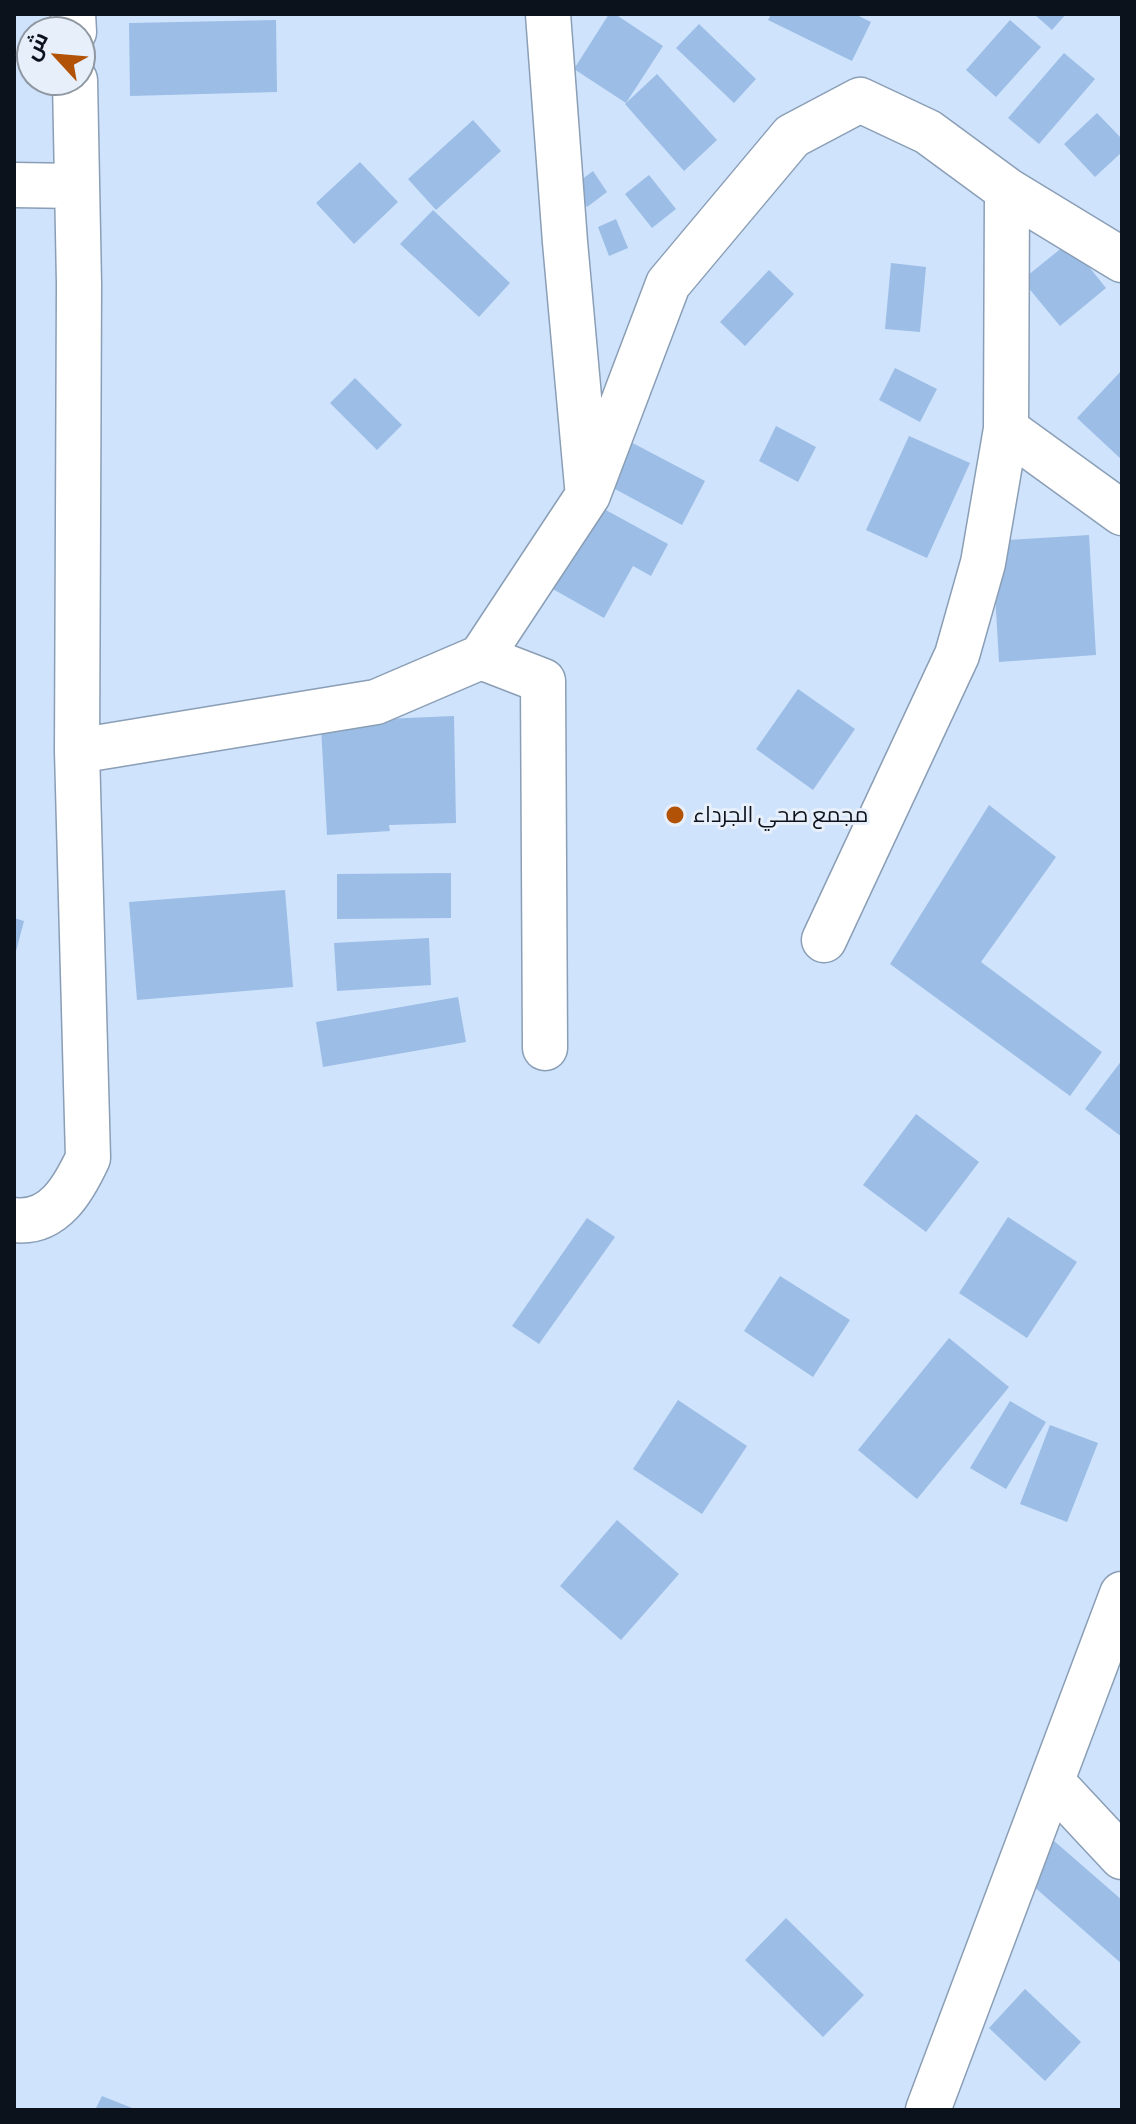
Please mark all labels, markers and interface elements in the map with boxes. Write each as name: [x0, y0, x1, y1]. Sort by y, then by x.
north arrow: [16, 16, 96, 96]
text: ش: [18, 28, 53, 64]
place label: مجمع صحي الجرداء: [693, 802, 868, 828]
marker: مجمع صحي الجرداء: [664, 804, 686, 826]

